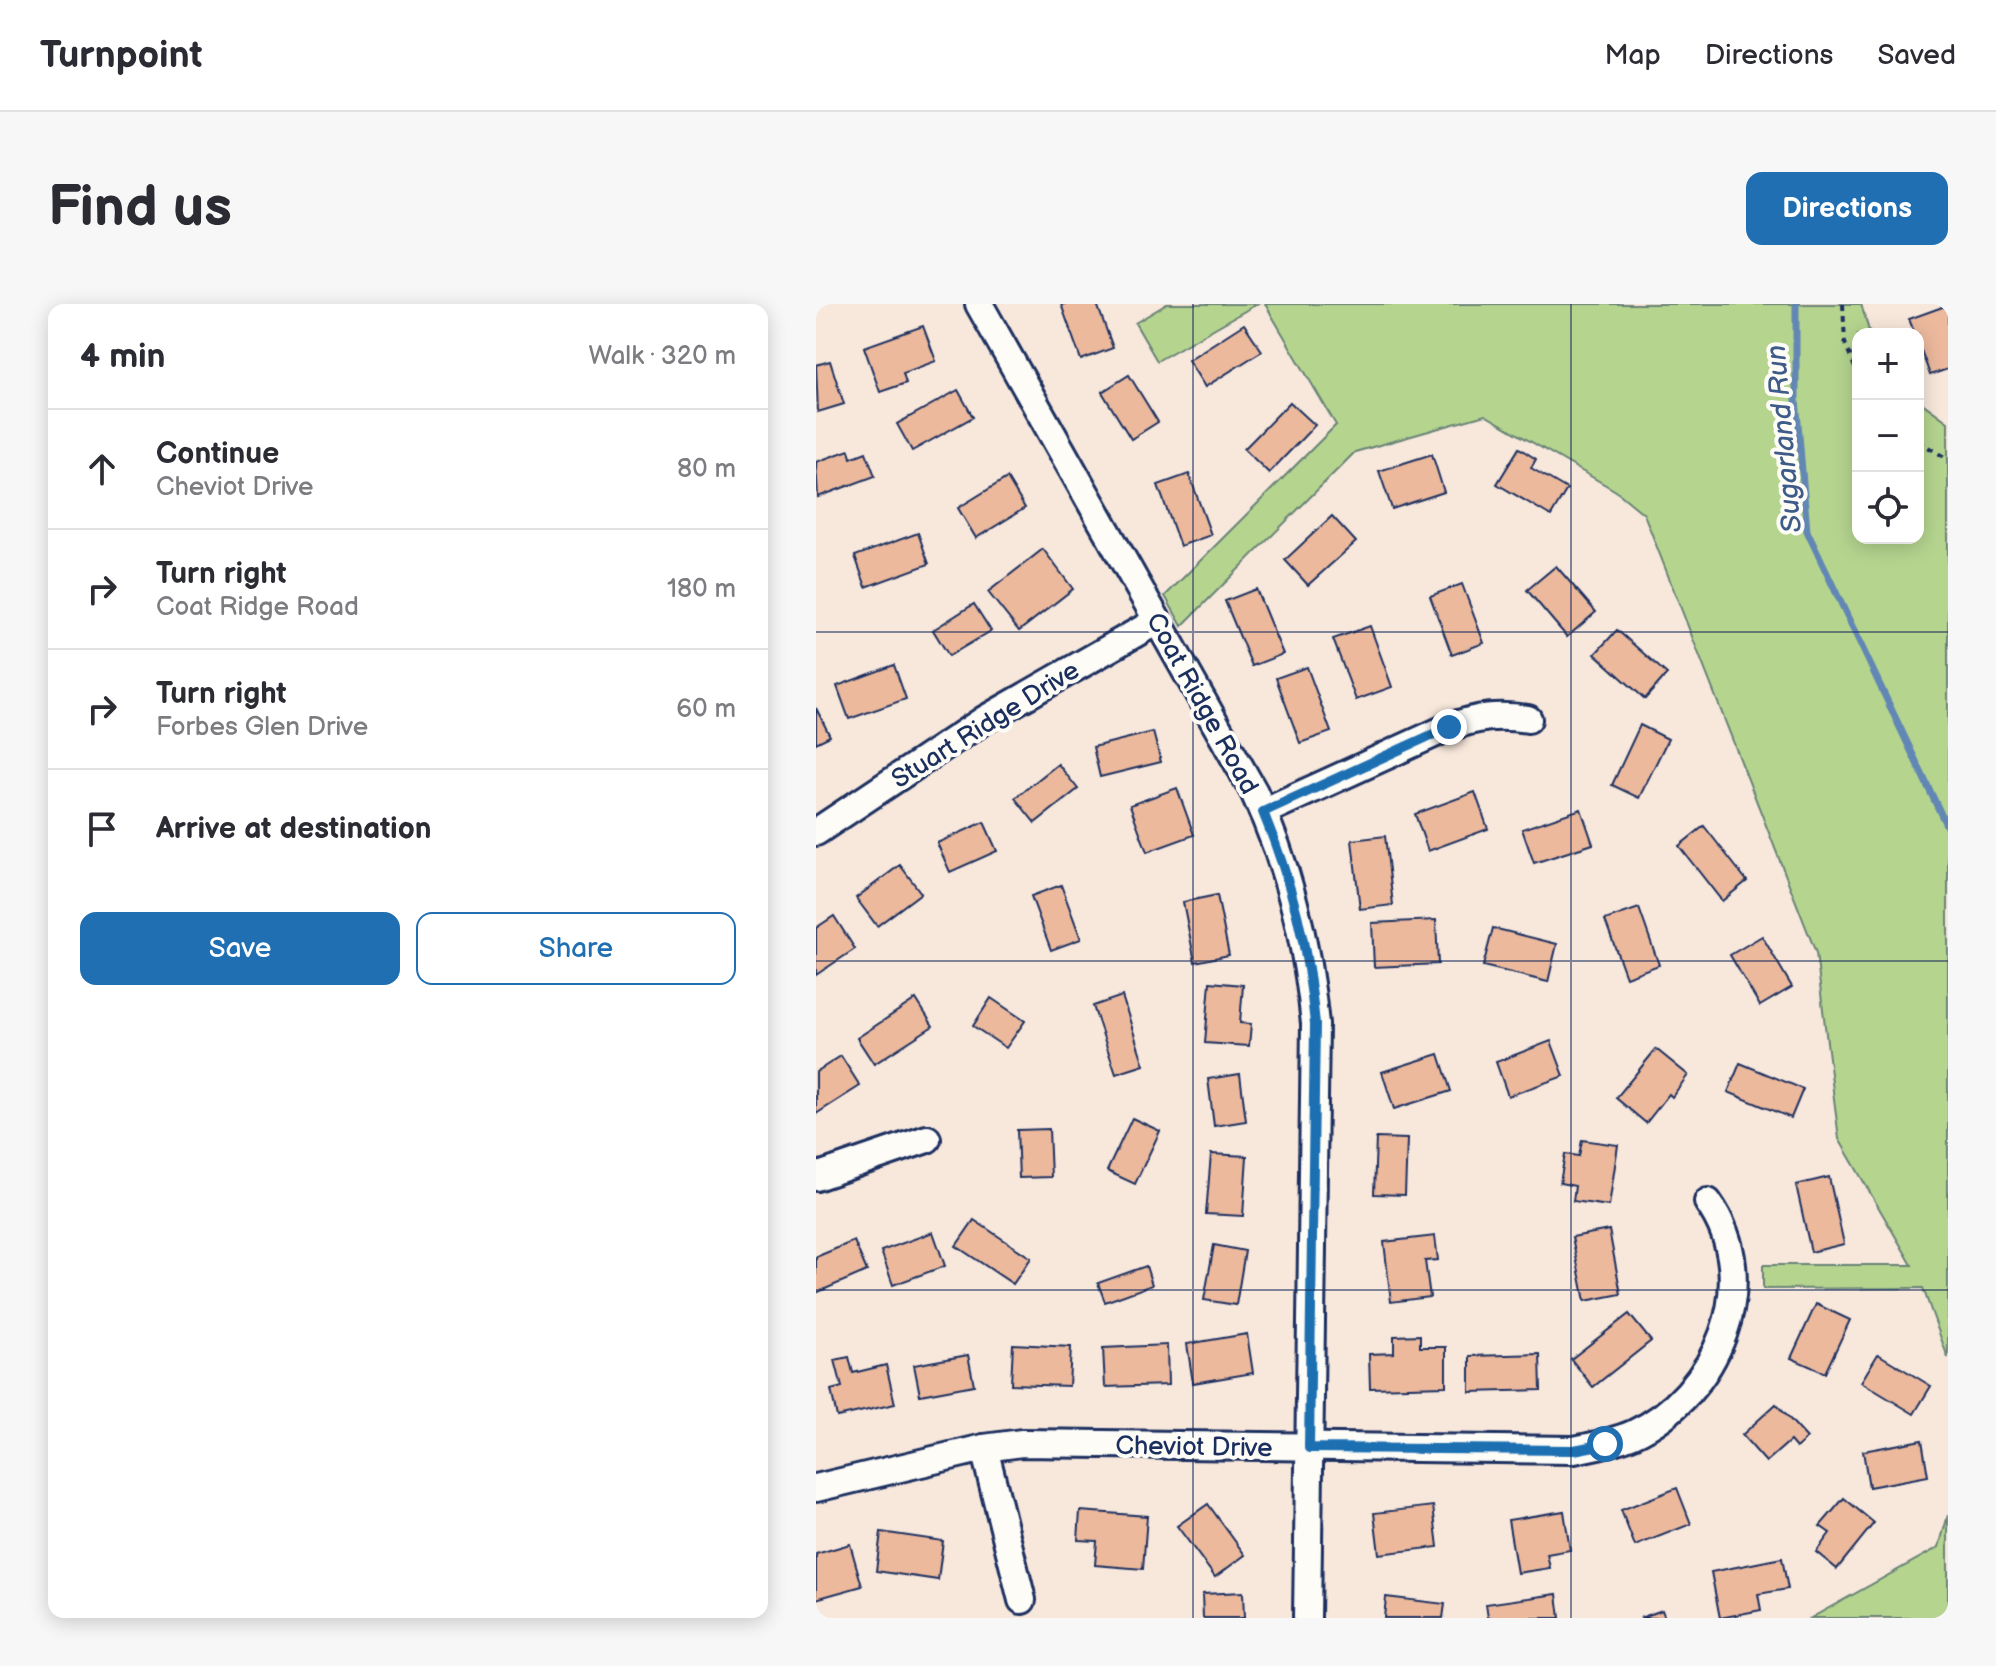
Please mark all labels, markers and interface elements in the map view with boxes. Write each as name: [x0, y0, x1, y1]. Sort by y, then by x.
text: Turnpoint: [40, 33, 202, 78]
text: Map: [1604, 39, 1661, 72]
text: Directions: [1705, 39, 1833, 72]
text: Saved: [1877, 39, 1956, 72]
button: Directions: [1746, 172, 1948, 245]
text: Find us: [48, 175, 232, 242]
map controls: [1852, 328, 1924, 544]
button: +: [1852, 328, 1924, 400]
text: 4 min: [80, 336, 166, 377]
text: Walk · 320 m: [588, 341, 736, 372]
water label: Sugarland Run: [1760, 344, 1809, 534]
button: −: [1852, 400, 1924, 472]
text: Continue: [156, 436, 279, 472]
icon: ahead: [80, 447, 124, 491]
text: 80 m: [677, 454, 736, 485]
text: Cheviot Drive: [156, 472, 313, 503]
button: locate: [1852, 472, 1924, 544]
text: Turn right: [156, 556, 287, 592]
icon: right: [80, 567, 124, 611]
text: 180 m: [667, 574, 736, 605]
text: Coat Ridge Road: [156, 592, 359, 623]
street label: Coat Ridge Road: [1139, 608, 1264, 800]
street label: Stuart Ridge Drive: [886, 655, 1085, 796]
text: Turn right: [156, 676, 287, 712]
icon: right: [80, 687, 124, 731]
text: 60 m: [676, 694, 736, 725]
route end: [1431, 709, 1467, 745]
text: Forbes Glen Drive: [156, 712, 368, 743]
icon: arrive: [80, 807, 124, 851]
text: Arrive at destination: [156, 811, 432, 847]
button: Save: [80, 912, 400, 985]
button: Share: [416, 912, 736, 985]
route start: [1587, 1426, 1623, 1462]
street label: Cheviot Drive: [1115, 1431, 1273, 1464]

